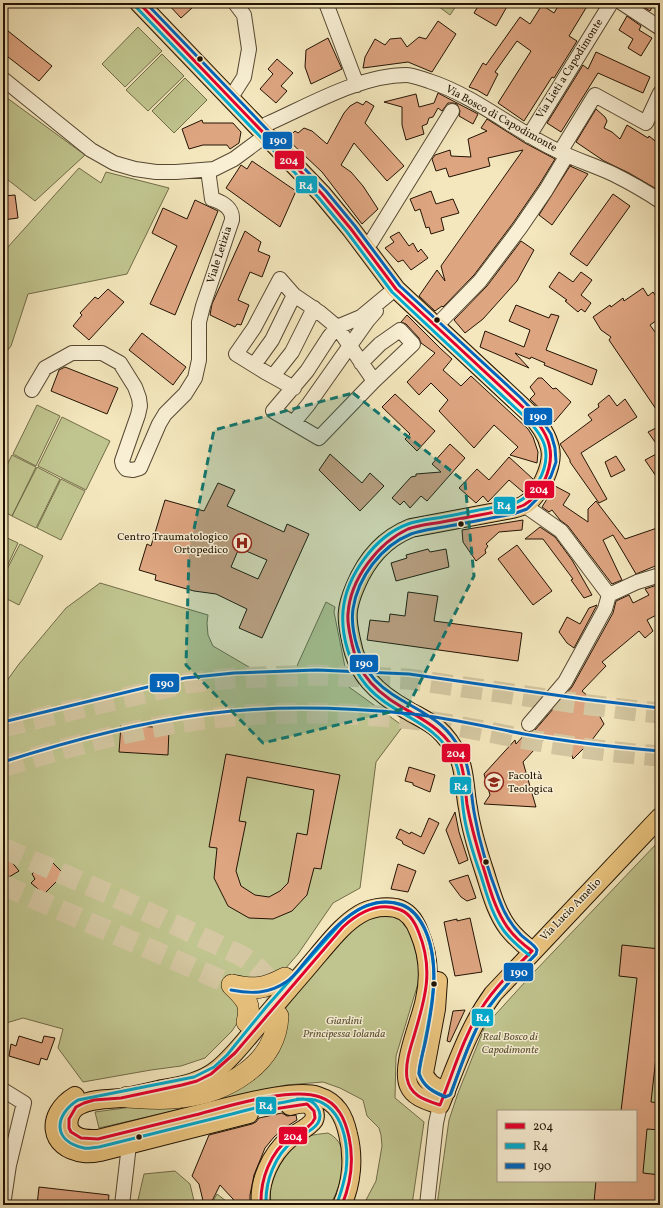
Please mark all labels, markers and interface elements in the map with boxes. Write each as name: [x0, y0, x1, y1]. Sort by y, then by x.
street label: Via Lieti a Capodimonte: [533, 16, 607, 122]
unlabelled marker: [195, 54, 205, 64]
street label: Via Bosco di Capodimonte: [442, 82, 560, 156]
line badge: 190: [262, 131, 293, 150]
text: 190: [269, 134, 287, 149]
line badge: 204: [274, 150, 305, 170]
text: 204: [280, 154, 299, 169]
line badge: R4: [295, 175, 318, 194]
text: R4: [299, 179, 314, 194]
street label: Viale Letizia: [204, 224, 236, 286]
unlabelled marker: [432, 315, 442, 325]
line badge: 190: [523, 407, 553, 426]
text: 190: [529, 410, 547, 425]
line badge: 204: [524, 480, 555, 499]
text: 204: [530, 483, 549, 498]
line badge: R4: [493, 496, 516, 515]
text: R4: [497, 499, 512, 514]
unlabelled marker: [456, 519, 466, 529]
place label: Centro Traumatologico Ortopedico: [117, 530, 228, 558]
hospital icon: Centro Traumatologico Ortopedico: [231, 532, 253, 554]
line badge: 190: [349, 654, 379, 673]
text: 190: [355, 657, 373, 672]
line badge: 190: [149, 673, 180, 693]
text: 190: [156, 677, 174, 692]
line badge: 204: [441, 743, 471, 763]
text: 204: [447, 747, 466, 762]
place label: Facoltà Teologica: [508, 769, 554, 797]
school or university icon: Facoltà Teologica: [483, 771, 505, 793]
line badge: R4: [449, 776, 472, 795]
text: R4: [454, 780, 469, 795]
unlabelled marker: [481, 857, 491, 867]
street label: Via Lucio Amelio: [537, 875, 605, 945]
line badge: 190: [503, 962, 534, 982]
text: 190: [510, 966, 528, 981]
unlabelled marker: [429, 979, 439, 989]
line badge: R4: [471, 1008, 494, 1027]
text: R4: [476, 1011, 491, 1026]
park label: Giardini Principessa Iolanda: [303, 1014, 385, 1042]
park label: Real Bosco di Capodimonte: [481, 1030, 539, 1058]
line badge: R4: [255, 1096, 277, 1115]
text: R4: [259, 1099, 274, 1114]
legend: [497, 1110, 637, 1182]
text: 204: [533, 1119, 553, 1135]
line badge: 204: [278, 1126, 308, 1145]
text: 204: [284, 1130, 303, 1145]
unlabelled marker: [134, 1132, 144, 1142]
text: R4: [533, 1139, 548, 1155]
text: 190: [533, 1159, 551, 1175]

